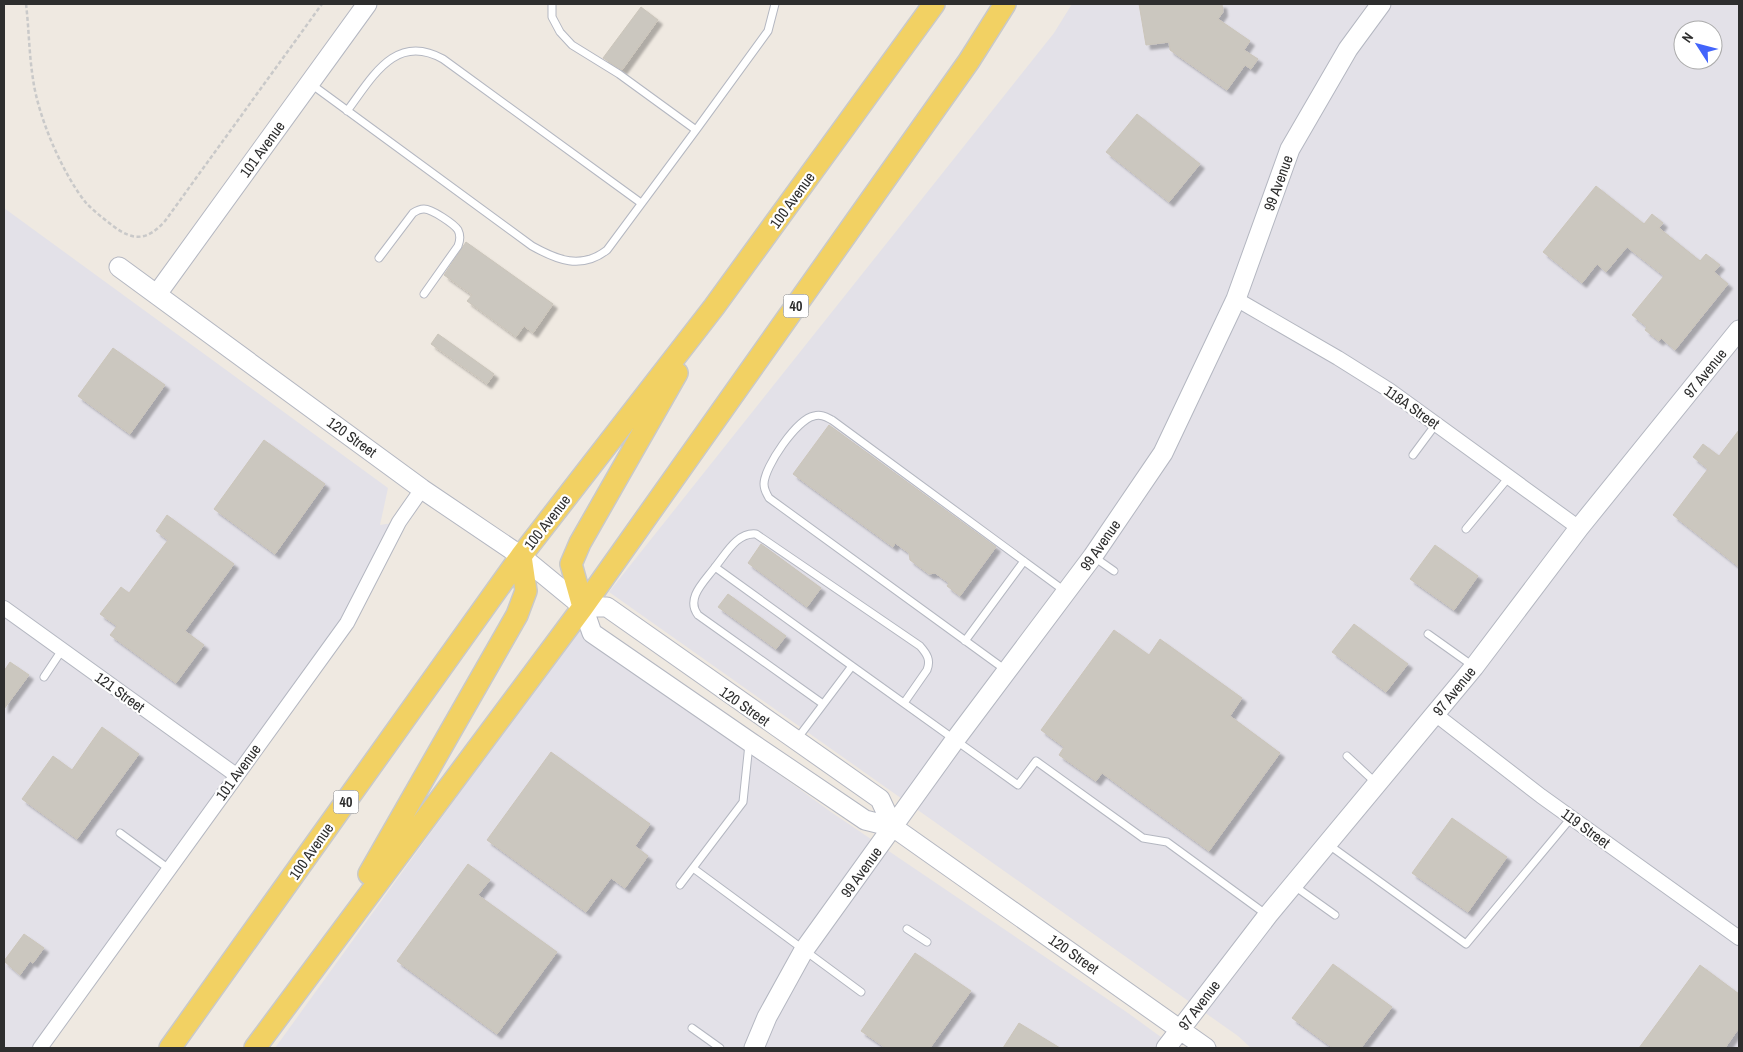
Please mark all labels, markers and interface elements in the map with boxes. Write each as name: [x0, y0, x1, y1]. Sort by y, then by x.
north arrow: [1673, 20, 1723, 70]
text: N: [1678, 29, 1697, 46]
street label: 101 Avenue: [234, 117, 290, 181]
street label: 99 Avenue: [1258, 152, 1298, 214]
street label: 100 Avenue: [764, 168, 820, 232]
road number: 40: [784, 294, 808, 318]
street label: 97 Avenue: [1679, 344, 1731, 402]
street label: 118A Street: [1380, 380, 1444, 434]
street label: 120 Street: [323, 412, 382, 463]
street label: 100 Avenue: [519, 490, 575, 554]
street label: 99 Avenue: [1075, 515, 1125, 575]
street label: 97 Avenue: [1428, 662, 1480, 720]
street label: 121 Street: [91, 667, 150, 718]
street label: 120 Street: [716, 681, 775, 731]
street label: 101 Avenue: [210, 740, 266, 804]
road number: 40: [334, 790, 358, 814]
street label: 119 Street: [1557, 803, 1615, 853]
street label: 100 Avenue: [284, 818, 338, 884]
street label: 99 Avenue: [835, 842, 887, 902]
street label: 120 Street: [1045, 929, 1104, 979]
street label: 97 Avenue: [1173, 975, 1225, 1034]

